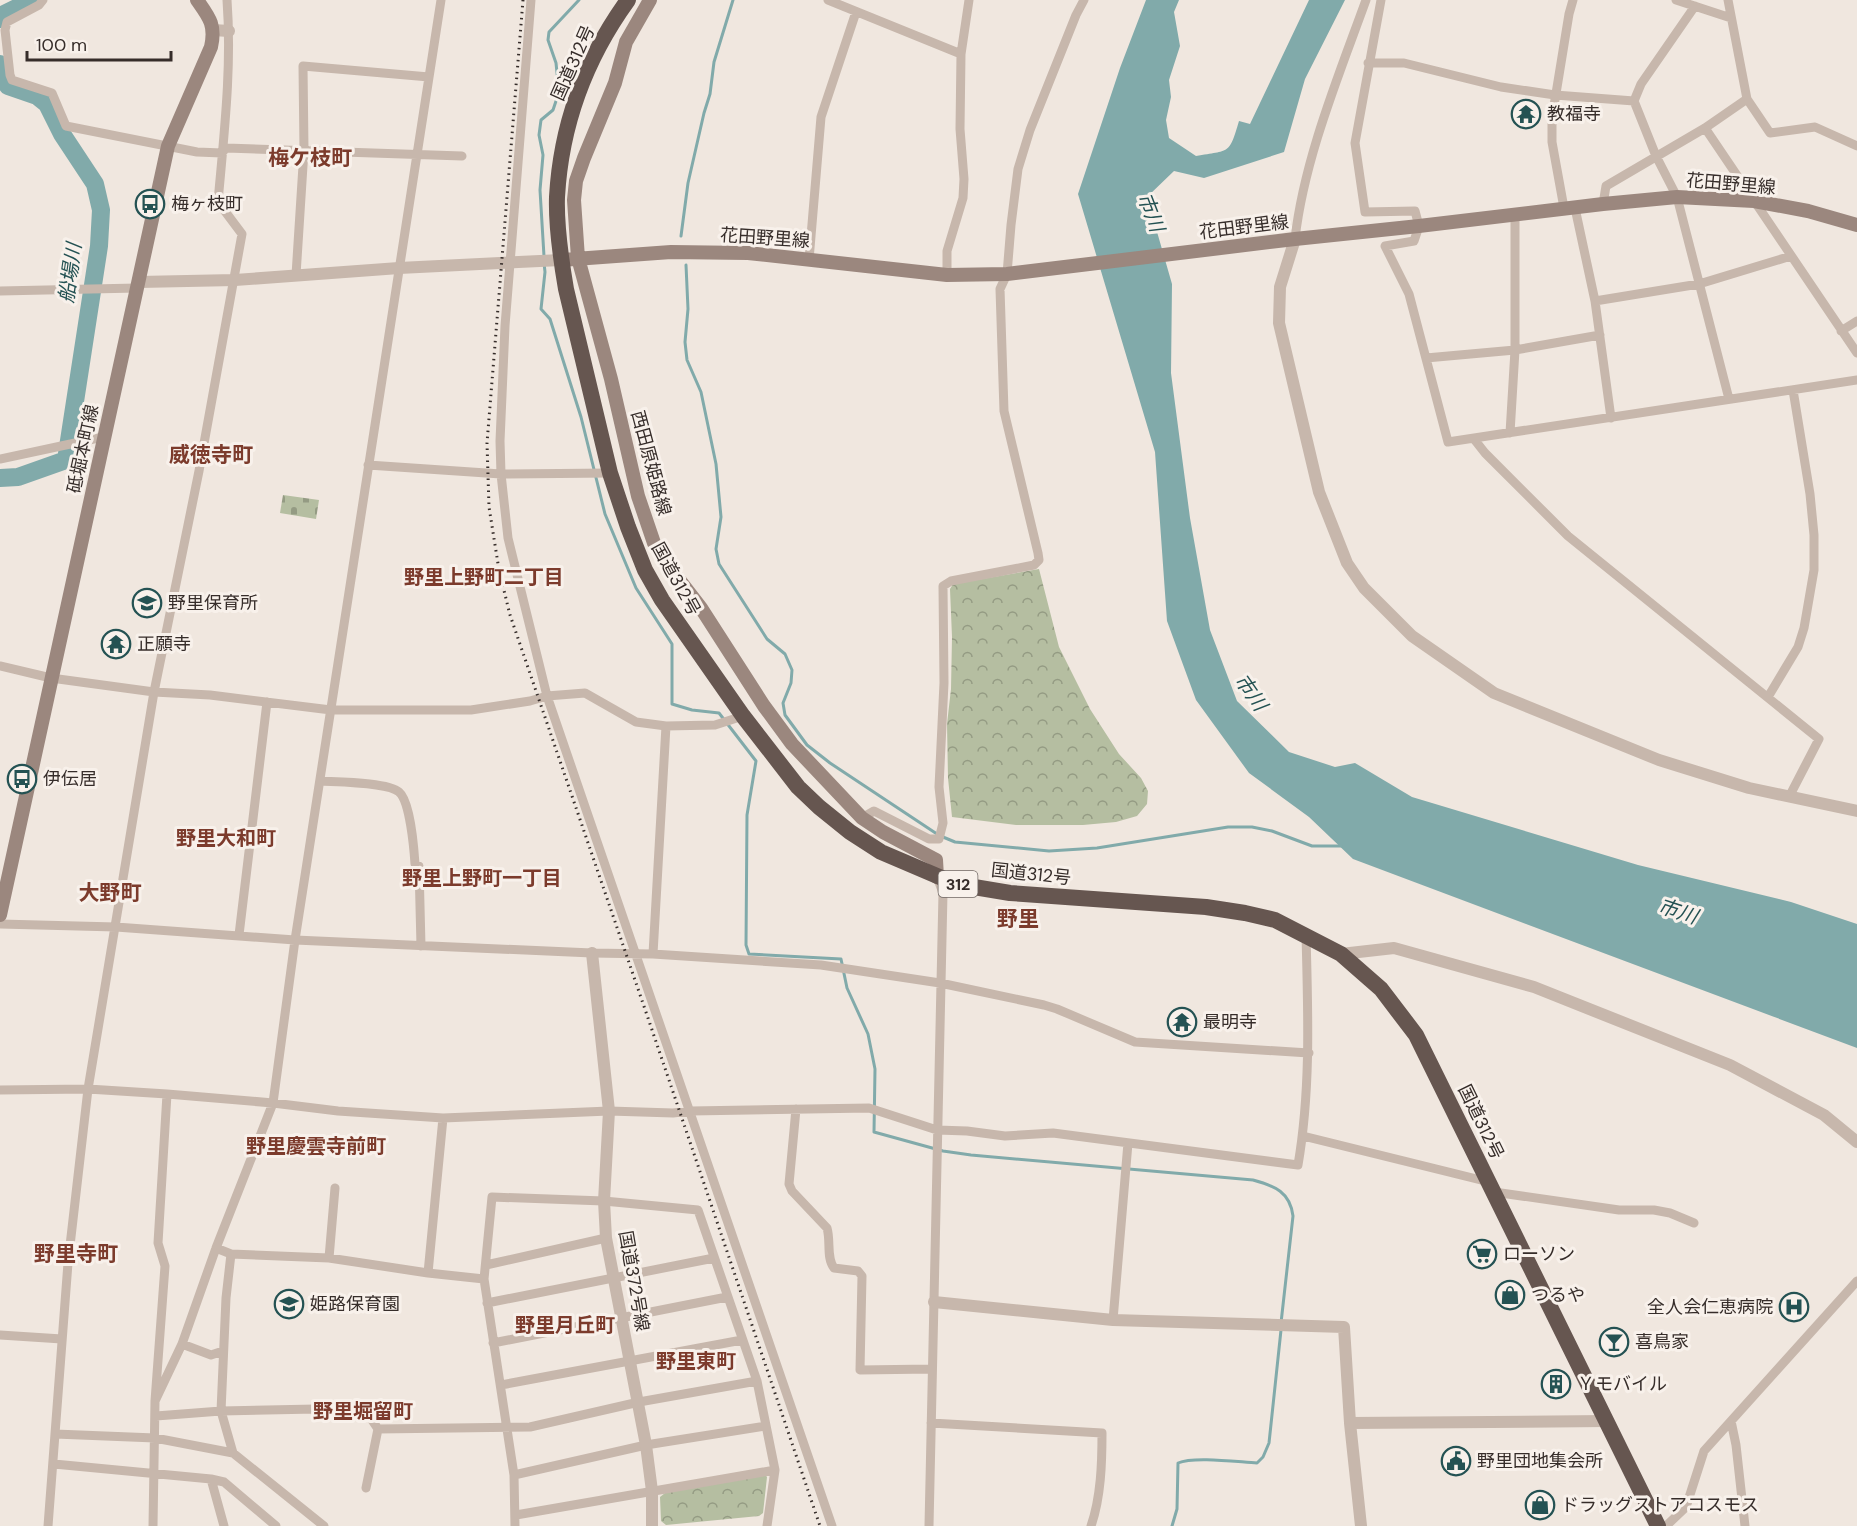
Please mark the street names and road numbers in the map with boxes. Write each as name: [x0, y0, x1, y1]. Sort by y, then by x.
street label: 国道312号: [546, 21, 600, 105]
street label: 花田野里線: [1685, 168, 1777, 200]
street label: 花田野里線: [1198, 210, 1290, 244]
street label: 花田野里線: [719, 223, 811, 253]
street label: 砥堀本町線: [62, 402, 104, 496]
street label: 西田原姫路線: [625, 408, 677, 518]
street label: 国道312号: [646, 538, 706, 620]
street label: 国道312号: [990, 858, 1072, 890]
road number: 312: [938, 871, 978, 897]
street label: 国道312号: [1453, 1081, 1509, 1163]
street label: 国道372号線: [613, 1229, 655, 1333]

